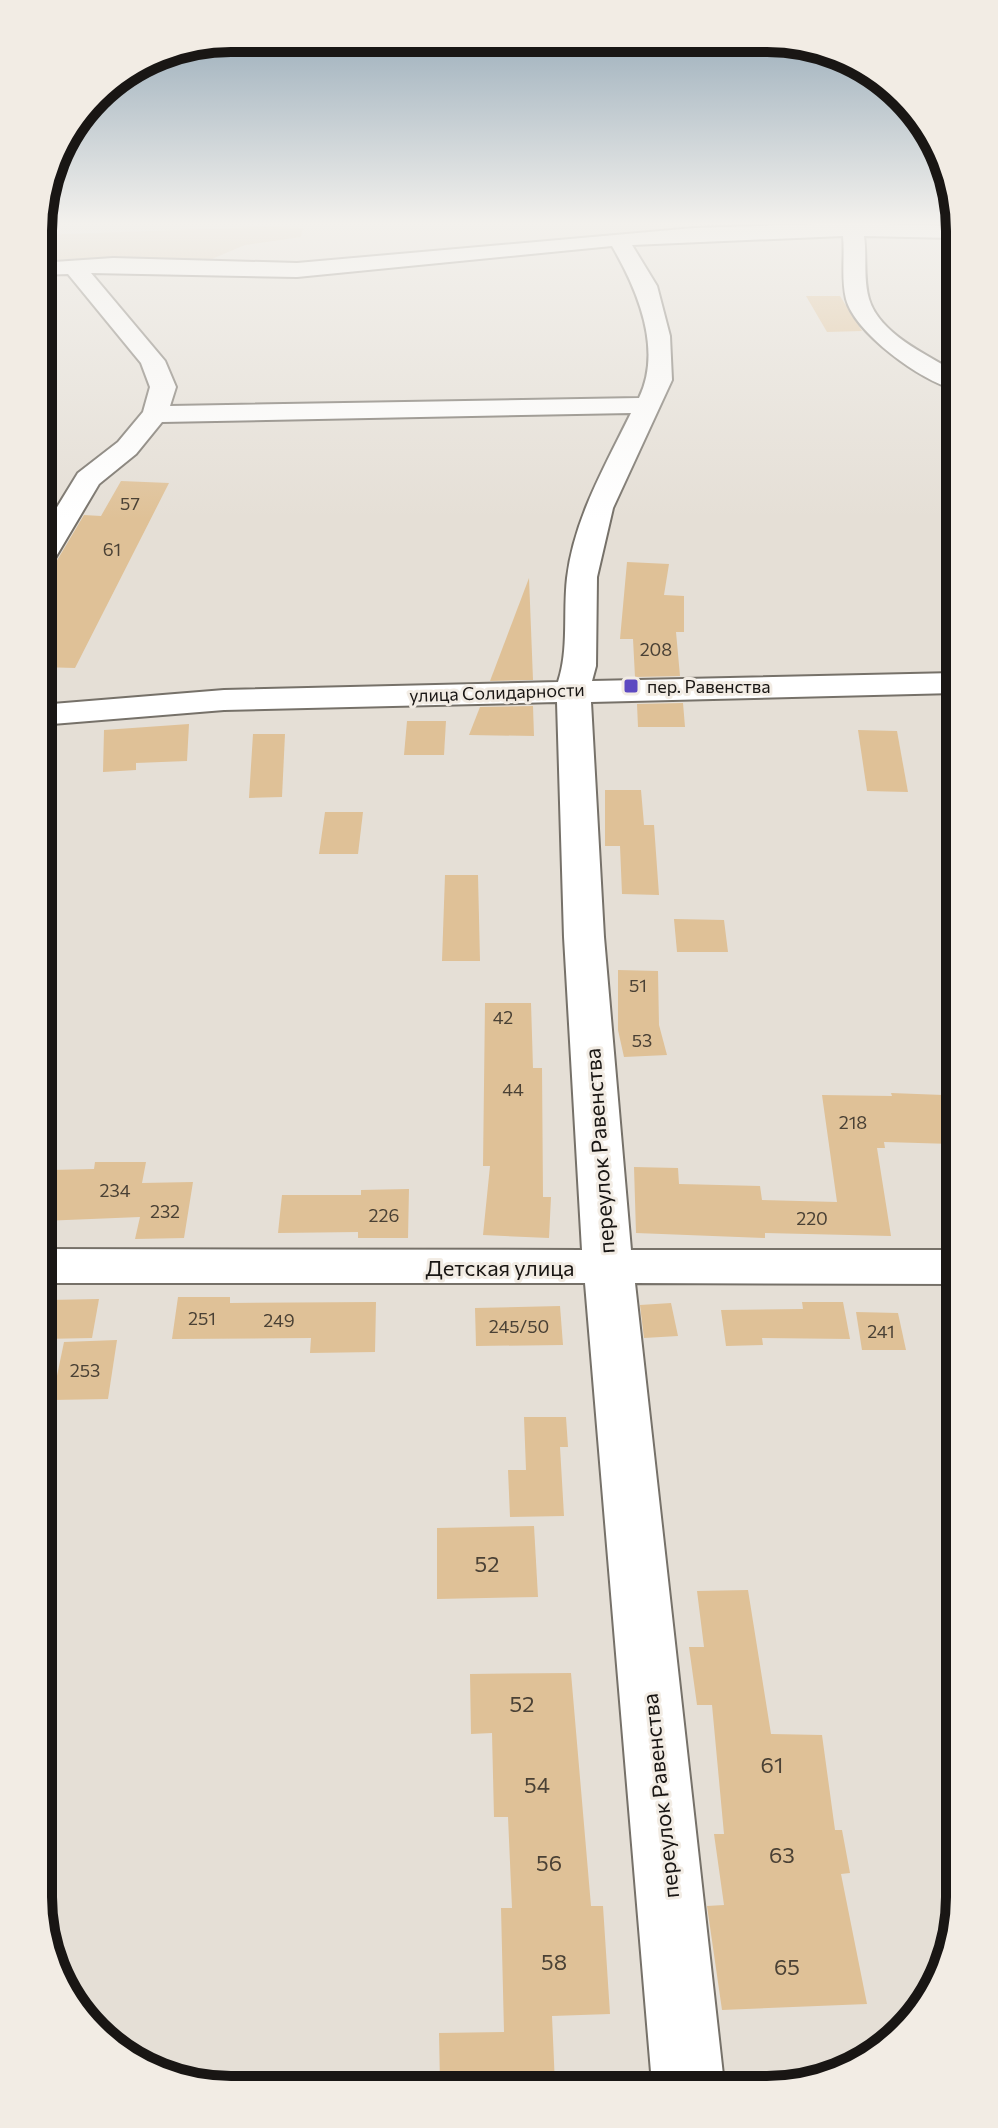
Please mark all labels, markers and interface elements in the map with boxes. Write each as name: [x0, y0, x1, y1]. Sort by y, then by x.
house number: 57: [120, 492, 140, 514]
house number: 61: [103, 538, 121, 560]
house number: 208: [640, 638, 672, 660]
place label: пер. Равенства: [647, 675, 771, 697]
marker: пер. Равенства: [622, 677, 640, 695]
street label: улица Солидарности: [409, 678, 585, 706]
house number: 51: [629, 974, 647, 996]
house number: 42: [493, 1006, 513, 1028]
house number: 53: [632, 1029, 652, 1051]
street label: переулок Равенства: [578, 1047, 620, 1255]
house number: 44: [502, 1078, 524, 1100]
house number: 218: [839, 1111, 867, 1133]
house number: 234: [99, 1179, 131, 1201]
house number: 232: [150, 1200, 180, 1222]
house number: 226: [369, 1204, 399, 1226]
house number: 220: [796, 1207, 828, 1229]
street label: Детская улица: [425, 1254, 575, 1281]
house number: 251: [188, 1307, 216, 1329]
house number: 249: [263, 1309, 295, 1331]
house number: 245/50: [489, 1315, 549, 1337]
house number: 241: [867, 1320, 895, 1342]
house number: 253: [70, 1359, 100, 1381]
house number: 52: [475, 1550, 499, 1577]
house number: 52: [510, 1690, 534, 1717]
street label: переулок Равенства: [636, 1692, 684, 1900]
house number: 61: [761, 1751, 783, 1778]
house number: 54: [524, 1771, 550, 1798]
house number: 63: [769, 1841, 795, 1868]
house number: 56: [536, 1849, 562, 1876]
house number: 58: [541, 1948, 567, 1975]
house number: 65: [774, 1953, 800, 1980]

